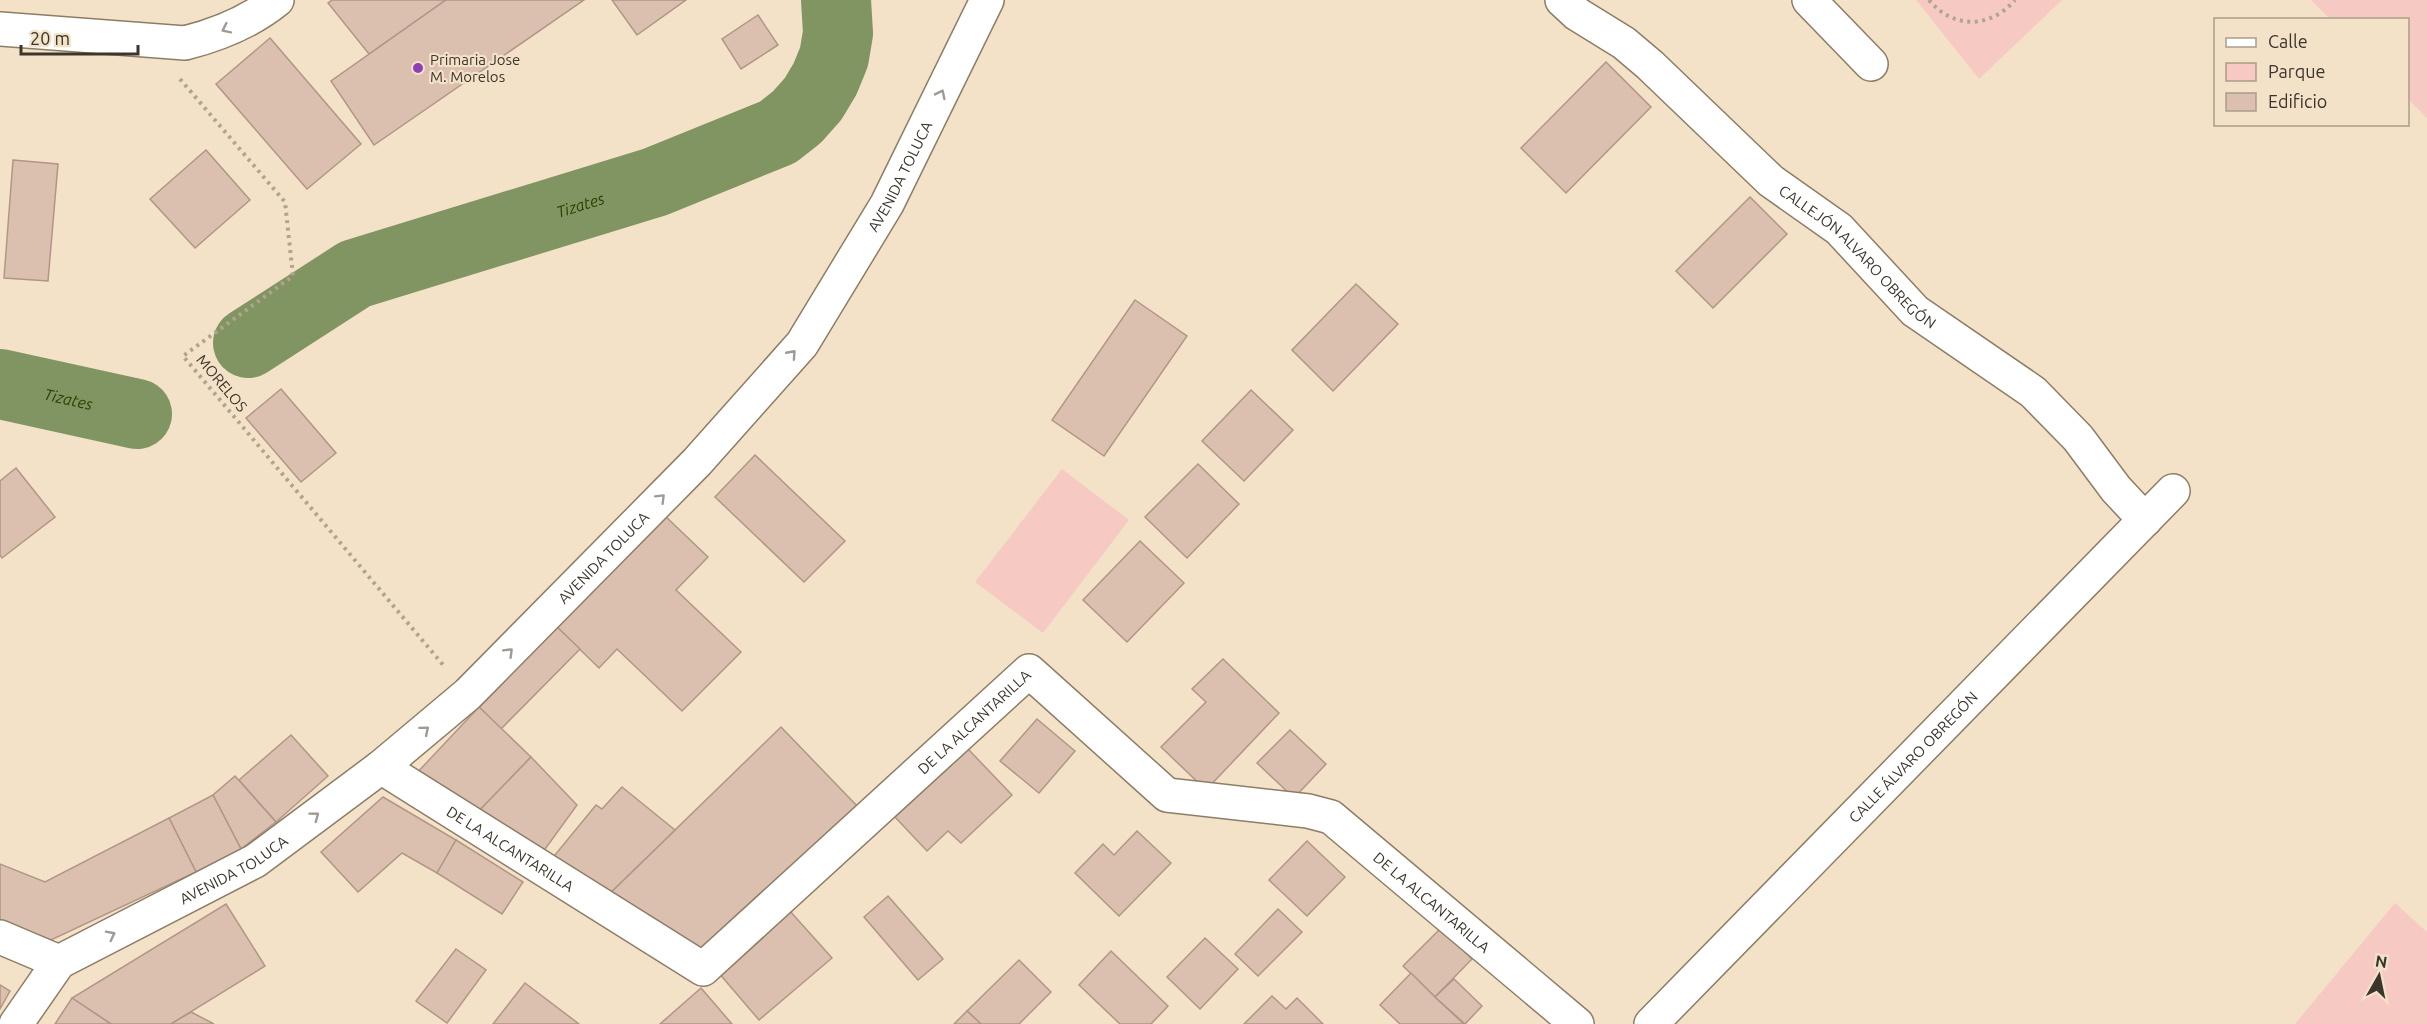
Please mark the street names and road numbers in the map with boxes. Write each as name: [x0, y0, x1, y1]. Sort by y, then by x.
street label: AVENIDA TOLUCA: [864, 118, 935, 234]
street label: CALLEJÓN ALVARO OBREGÓN: [1776, 181, 1939, 331]
street label: MORELOS: [193, 351, 251, 415]
street label: AVENIDA TOLUCA: [554, 508, 652, 607]
street label: DE LA ALCANTARILLA: [914, 666, 1034, 777]
street label: CALLE ÁLVARO OBREGÓN: [1845, 688, 1981, 826]
street label: DE LA ALCANTARILLA: [444, 802, 577, 895]
street label: AVENIDA TOLUCA: [176, 831, 291, 907]
street label: DE LA ALCANTARILLA: [1370, 848, 1494, 956]

